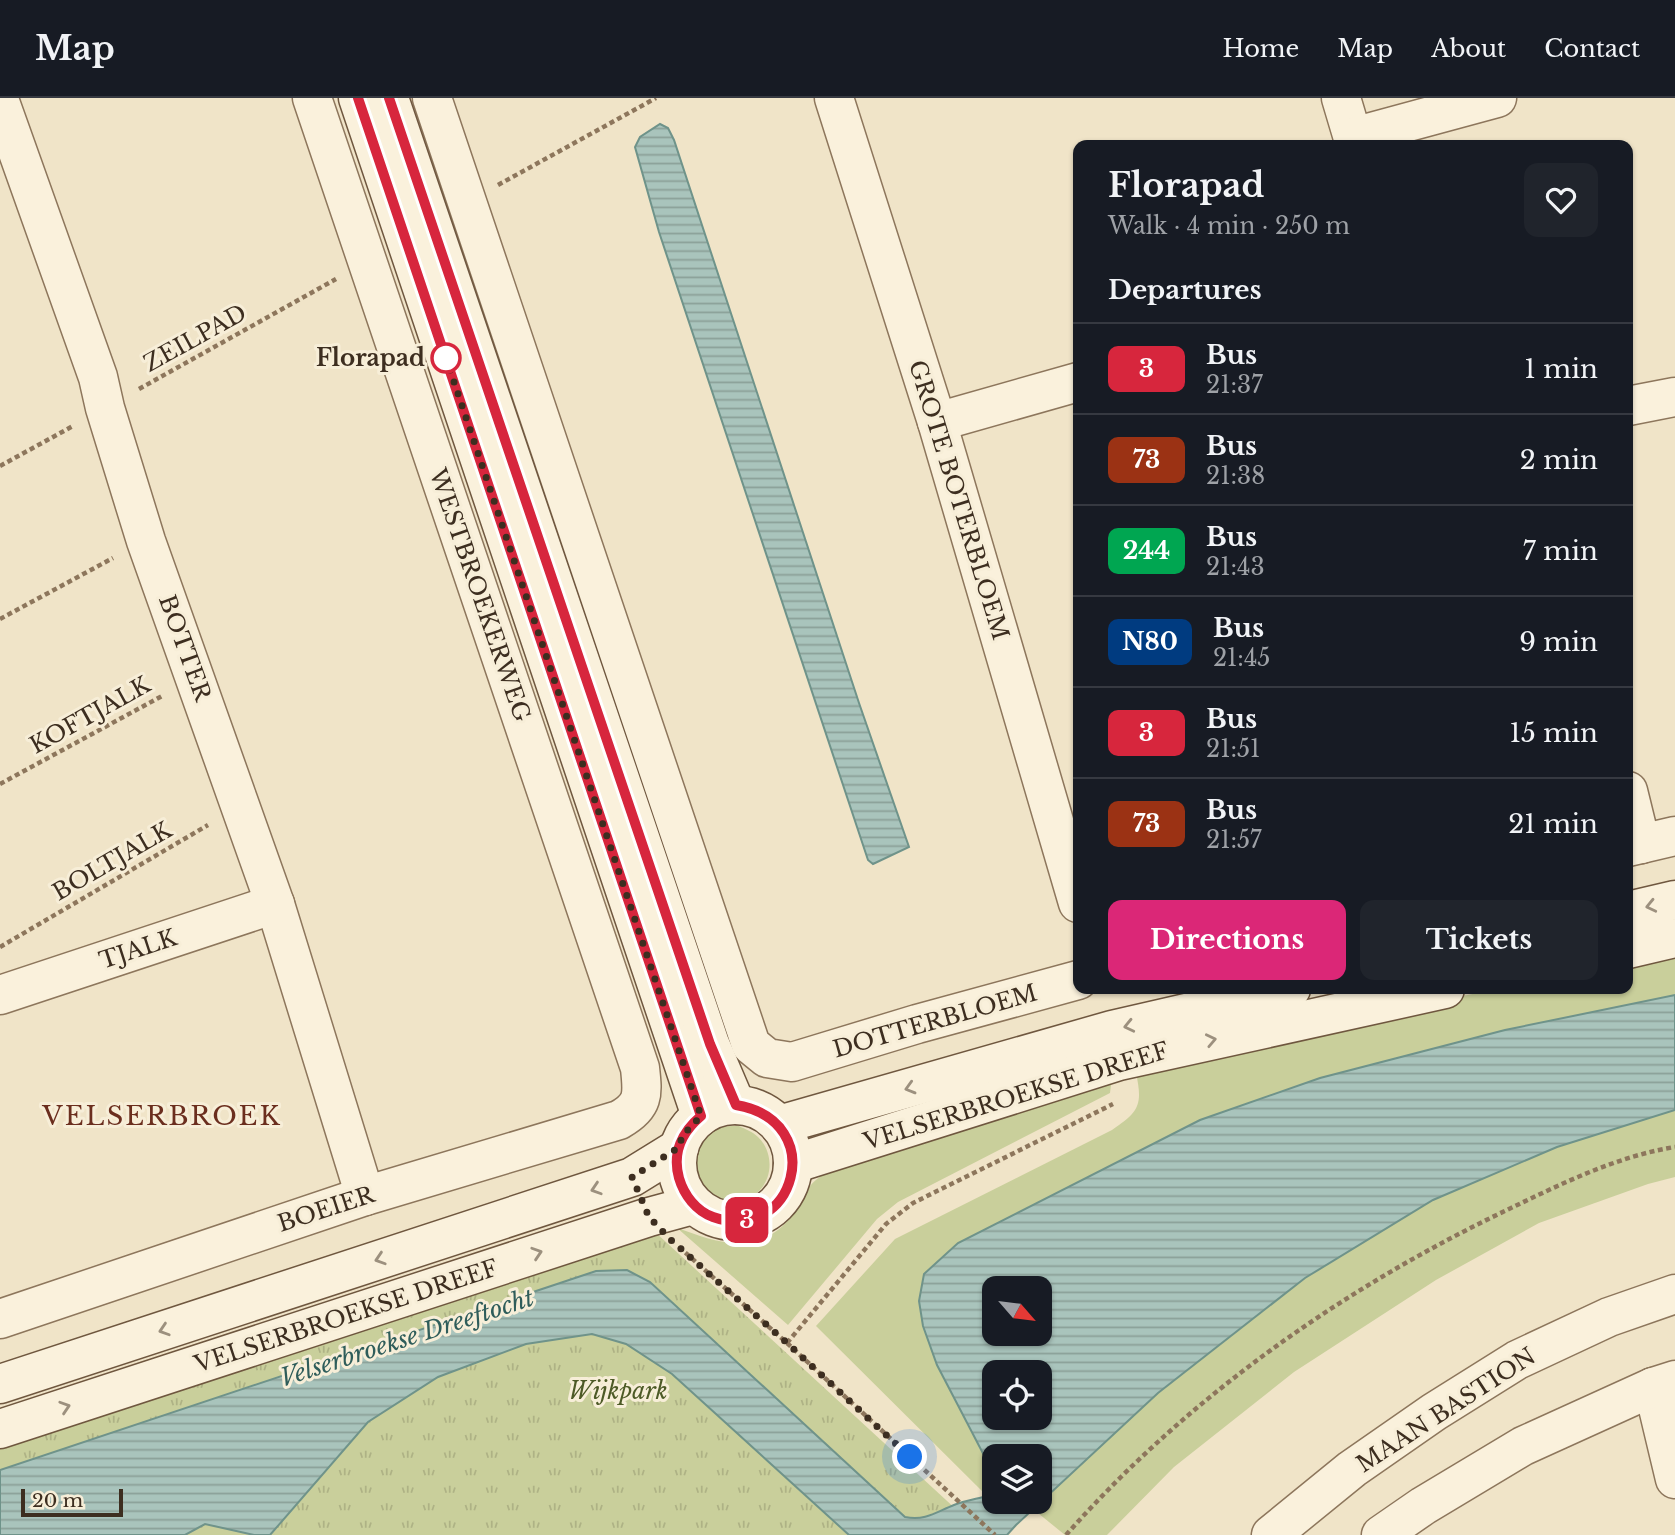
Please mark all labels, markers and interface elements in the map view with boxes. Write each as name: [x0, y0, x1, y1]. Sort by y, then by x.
text: Map: [35, 28, 115, 69]
text: Home: [1223, 34, 1299, 63]
text: Map: [1337, 34, 1393, 63]
text: About: [1431, 34, 1506, 63]
text: Contact: [1544, 34, 1640, 63]
button: heart: [1524, 163, 1598, 237]
text: Florapad: [1108, 165, 1264, 206]
text: Walk · 4 min · 250 m: [1108, 212, 1350, 240]
text: Departures: [1108, 274, 1262, 306]
street label: ZEILPAD: [139, 298, 251, 378]
text: Bus: [1206, 339, 1257, 371]
marker: Florapad: [431, 343, 461, 373]
place label: Florapad: [316, 344, 425, 372]
text: 1 min: [1524, 353, 1598, 385]
text: 3: [1139, 354, 1154, 383]
street label: GROTE BOTERBLOEM: [903, 357, 1015, 643]
text: 21:37: [1206, 371, 1263, 399]
text: Bus: [1206, 430, 1257, 462]
text: 2 min: [1520, 444, 1598, 476]
text: 73: [1133, 445, 1160, 474]
text: 21:38: [1206, 462, 1265, 490]
street label: WESTBROEKERWEG: [423, 464, 536, 725]
text: Bus: [1206, 521, 1257, 553]
text: 7 min: [1523, 535, 1598, 567]
text: 244: [1123, 536, 1170, 565]
text: 21:43: [1206, 553, 1265, 581]
street label: BOTTER: [153, 591, 217, 706]
text: Bus: [1213, 612, 1264, 644]
text: 9 min: [1519, 626, 1598, 658]
text: N80: [1122, 627, 1178, 656]
text: 21:45: [1213, 644, 1270, 672]
street label: KOFTJALK: [25, 670, 156, 760]
text: Bus: [1206, 703, 1257, 735]
text: 15 min: [1509, 717, 1598, 749]
text: 3: [1139, 718, 1154, 747]
text: 21:51: [1206, 735, 1260, 763]
text: Bus: [1206, 794, 1257, 826]
text: 21 min: [1508, 808, 1598, 840]
text: 73: [1133, 809, 1160, 838]
street label: BOLTJALK: [47, 815, 178, 906]
text: 21:57: [1206, 826, 1262, 854]
one-way arrow: [1645, 897, 1657, 912]
button: Directions: [1108, 900, 1346, 980]
button: Tickets: [1360, 900, 1598, 980]
street label: TJALK: [96, 923, 181, 975]
street label: DOTTERBLOEM: [830, 978, 1040, 1064]
one-way arrow: [1124, 1018, 1136, 1032]
one-way arrow: [1205, 1034, 1217, 1049]
street label: VELSERBROEKSE DREEF: [859, 1036, 1172, 1156]
one-way arrow: [905, 1079, 917, 1094]
district label: VELSERBROEK: [41, 1100, 282, 1132]
street label: BOEIER: [274, 1180, 379, 1238]
one-way arrow: [590, 1180, 602, 1195]
line badge: 3: [724, 1197, 770, 1243]
text: 3: [739, 1205, 755, 1234]
one-way arrow: [531, 1247, 543, 1262]
one-way arrow: [374, 1251, 386, 1265]
street label: VELSERBROEKSE DREEF: [190, 1254, 501, 1379]
north arrow: [982, 1276, 1052, 1346]
map controls: [982, 1276, 1052, 1514]
water label: Velserbroekse Dreeftocht: [276, 1283, 538, 1392]
one-way arrow: [158, 1322, 170, 1336]
street label: MAAN BASTION: [1351, 1342, 1541, 1478]
button: locate: [982, 1360, 1052, 1430]
park label: Wijkpark: [568, 1377, 668, 1405]
one-way arrow: [59, 1401, 71, 1416]
your location: [892, 1439, 927, 1474]
button: layers: [982, 1444, 1052, 1514]
scale bar: [21, 1486, 122, 1518]
text: 20 m: [32, 1489, 83, 1512]

